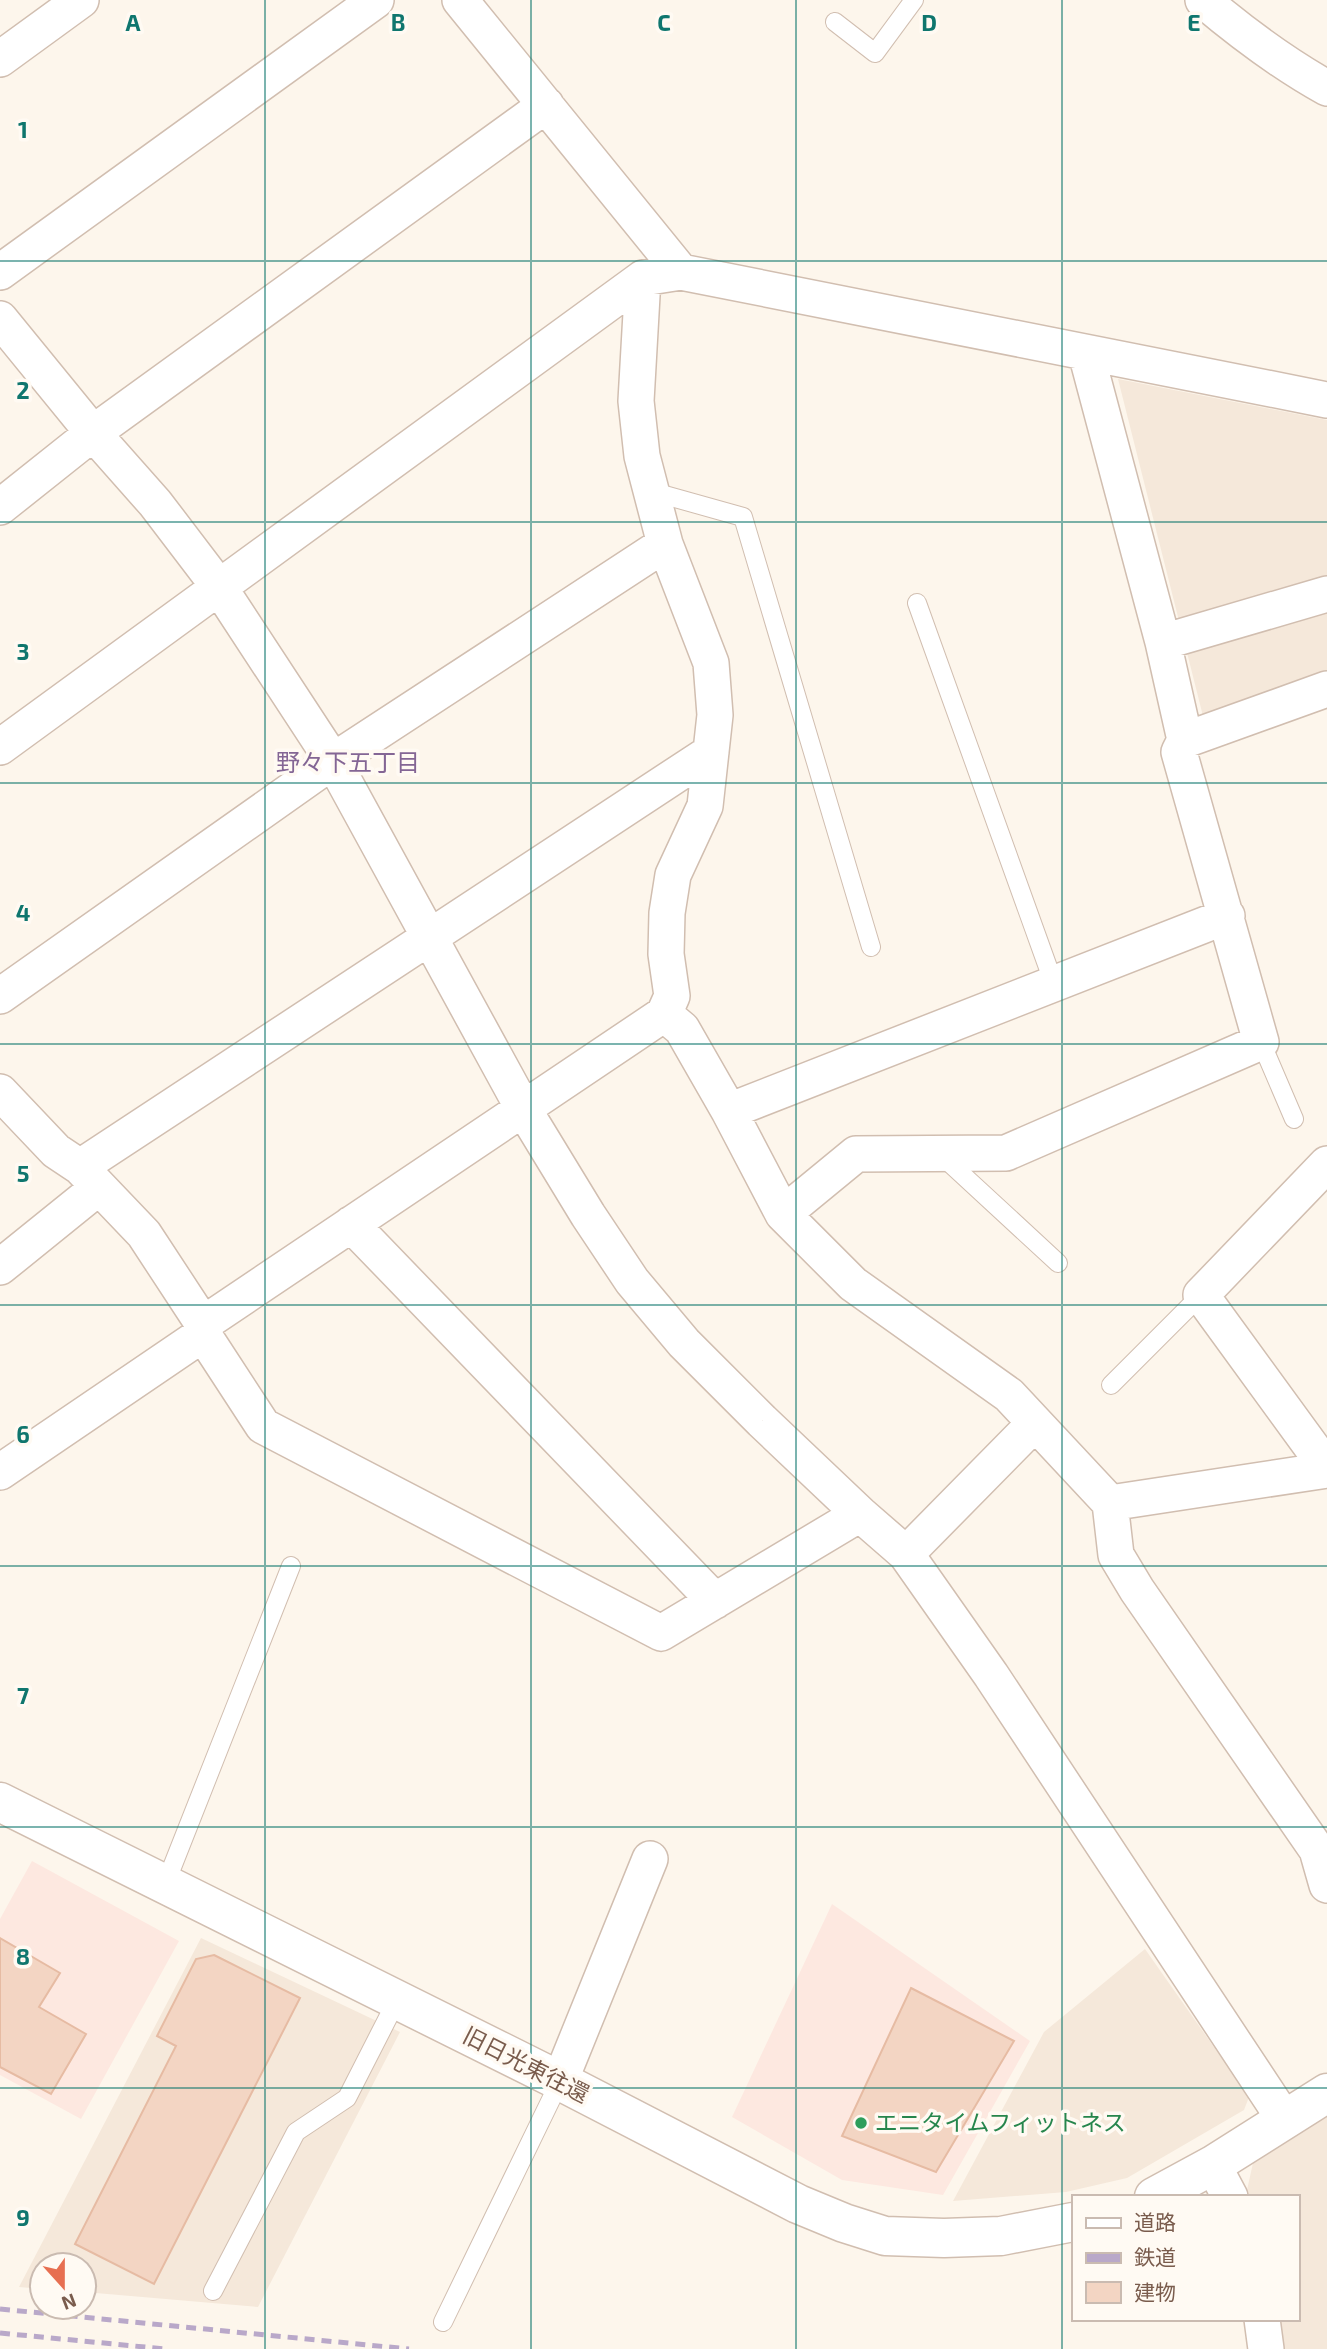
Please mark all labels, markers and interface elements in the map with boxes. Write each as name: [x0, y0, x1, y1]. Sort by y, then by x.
text: A: [125, 8, 141, 36]
text: B: [391, 8, 405, 36]
text: C: [657, 8, 671, 36]
text: D: [921, 8, 937, 36]
text: E: [1187, 8, 1201, 36]
text: 1: [18, 115, 28, 143]
text: 2: [16, 376, 30, 404]
text: 3: [16, 637, 30, 665]
district label: 野々下五丁目: [276, 747, 420, 776]
text: 4: [16, 898, 30, 926]
text: 5: [17, 1159, 29, 1187]
text: 6: [16, 1420, 30, 1448]
text: 7: [17, 1681, 29, 1709]
text: 8: [16, 1942, 30, 1970]
street label: 旧日光東往還: [459, 2020, 594, 2108]
place label: エニタイムフィットネス: [875, 2108, 1126, 2136]
marker: エニタイムフィットネス: [853, 2115, 869, 2131]
legend: [1072, 2195, 1299, 2321]
text: 9: [16, 2203, 30, 2231]
text: 道路: [1134, 2209, 1176, 2234]
text: 鉄道: [1134, 2244, 1176, 2269]
north arrow: [28, 2251, 98, 2321]
text: 建物: [1134, 2279, 1176, 2304]
text: N: [59, 2289, 80, 2316]

